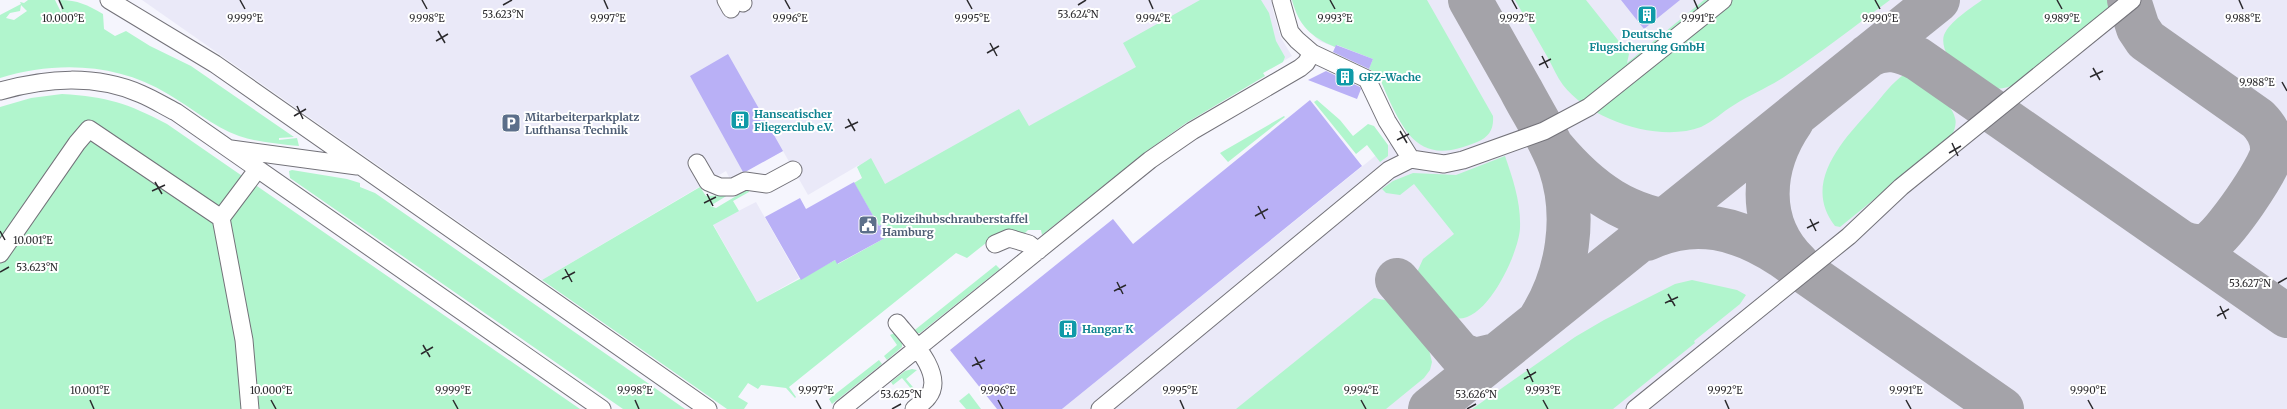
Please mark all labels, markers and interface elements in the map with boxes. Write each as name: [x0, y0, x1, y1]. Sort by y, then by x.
building icon: Deutsche Flugsicherung GmbH: [1636, 4, 1658, 26]
text: 53.623°N: [482, 8, 524, 21]
text: 53.624°N: [1057, 8, 1099, 21]
text: 10.000°E: [42, 12, 85, 25]
text: 9.999°E: [227, 12, 264, 25]
text: 9.998°E: [409, 12, 445, 25]
text: 9.997°E: [590, 12, 626, 25]
text: 9.996°E: [773, 12, 808, 25]
text: 9.995°E: [954, 12, 990, 25]
text: 9.994°E: [1136, 12, 1171, 25]
text: 9.993°E: [1318, 12, 1353, 25]
text: 9.992°E: [1499, 12, 1535, 25]
text: 9.991°E: [1681, 12, 1715, 25]
text: 9.990°E: [1862, 12, 1899, 25]
text: 9.989°E: [2044, 12, 2080, 25]
text: 9.988°E: [2225, 12, 2261, 25]
place label: Deutsche Flugsicherung GmbH: [1589, 27, 1705, 54]
building icon: GFZ-Wache: [1334, 66, 1356, 88]
place label: GFZ-Wache: [1359, 70, 1421, 84]
text: 9.988°E: [2239, 76, 2275, 89]
place label: Hanseatischer Fliegerclub e.V.: [754, 107, 833, 134]
building icon: Hanseatischer Fliegerclub e.V.: [729, 109, 751, 131]
place label: Mitarbeiterparkplatz Lufthansa Technik: [525, 110, 639, 137]
parking icon: Mitarbeiterparkplatz Lufthansa Technik: [500, 112, 522, 134]
place label: Polizeihubschrauberstaffel Hamburg: [882, 212, 1029, 239]
public building icon: Polizeihubschrauberstaffel Hamburg: [857, 214, 879, 236]
text: 10.001°E: [13, 234, 53, 247]
text: 53.623°N: [16, 261, 58, 274]
text: 53.627°N: [2229, 277, 2271, 290]
building icon: Hangar K: [1057, 318, 1079, 340]
place label: Hangar K: [1082, 322, 1134, 336]
text: 10.001°E: [70, 384, 110, 397]
text: 10.000°E: [250, 384, 293, 397]
text: 9.999°E: [435, 384, 472, 397]
text: 9.998°E: [617, 384, 653, 397]
text: 9.997°E: [798, 384, 834, 397]
text: 9.996°E: [981, 384, 1016, 397]
text: 9.995°E: [1162, 384, 1198, 397]
text: 9.994°E: [1344, 384, 1379, 397]
text: 9.993°E: [1526, 384, 1561, 397]
text: 9.992°E: [1707, 384, 1743, 397]
text: 9.991°E: [1889, 384, 1923, 397]
text: 9.990°E: [2070, 384, 2107, 397]
text: 53.625°N: [880, 388, 922, 401]
text: 53.626°N: [1455, 388, 1497, 401]

